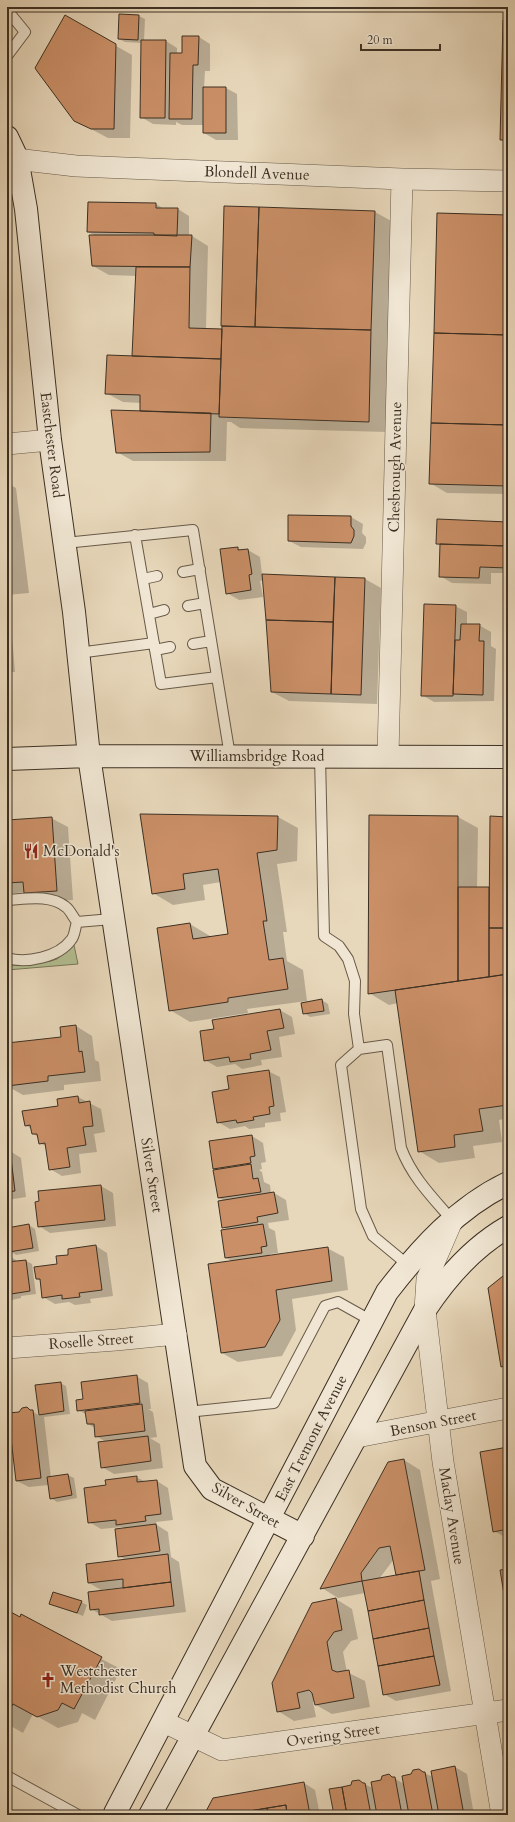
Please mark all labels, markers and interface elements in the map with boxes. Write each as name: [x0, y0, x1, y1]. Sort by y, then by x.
scale bar: [361, 26, 440, 52]
text: 20 m: [367, 32, 394, 48]
street label: Blondell Avenue: [204, 161, 310, 185]
street label: Eastchester Road: [36, 391, 68, 499]
street label: Chesbrough Avenue: [384, 401, 406, 533]
street label: Williamsbridge Road: [189, 746, 324, 766]
place label: McDonald's: [43, 841, 120, 861]
restaurant icon: McDonald's: [22, 842, 40, 860]
street label: Silver Street: [136, 1136, 168, 1214]
street label: Roselle Street: [48, 1328, 134, 1354]
street label: East Tremont Avenue: [270, 1371, 352, 1505]
street label: Benson Street: [388, 1405, 478, 1441]
street label: Maclay Avenue: [434, 1466, 470, 1566]
street label: Silver Street: [208, 1477, 284, 1533]
place label: Westchester Methodist Church: [59, 1661, 177, 1698]
church icon: Westchester Methodist Church: [39, 1671, 57, 1689]
street label: Overing Street: [285, 1719, 381, 1751]

